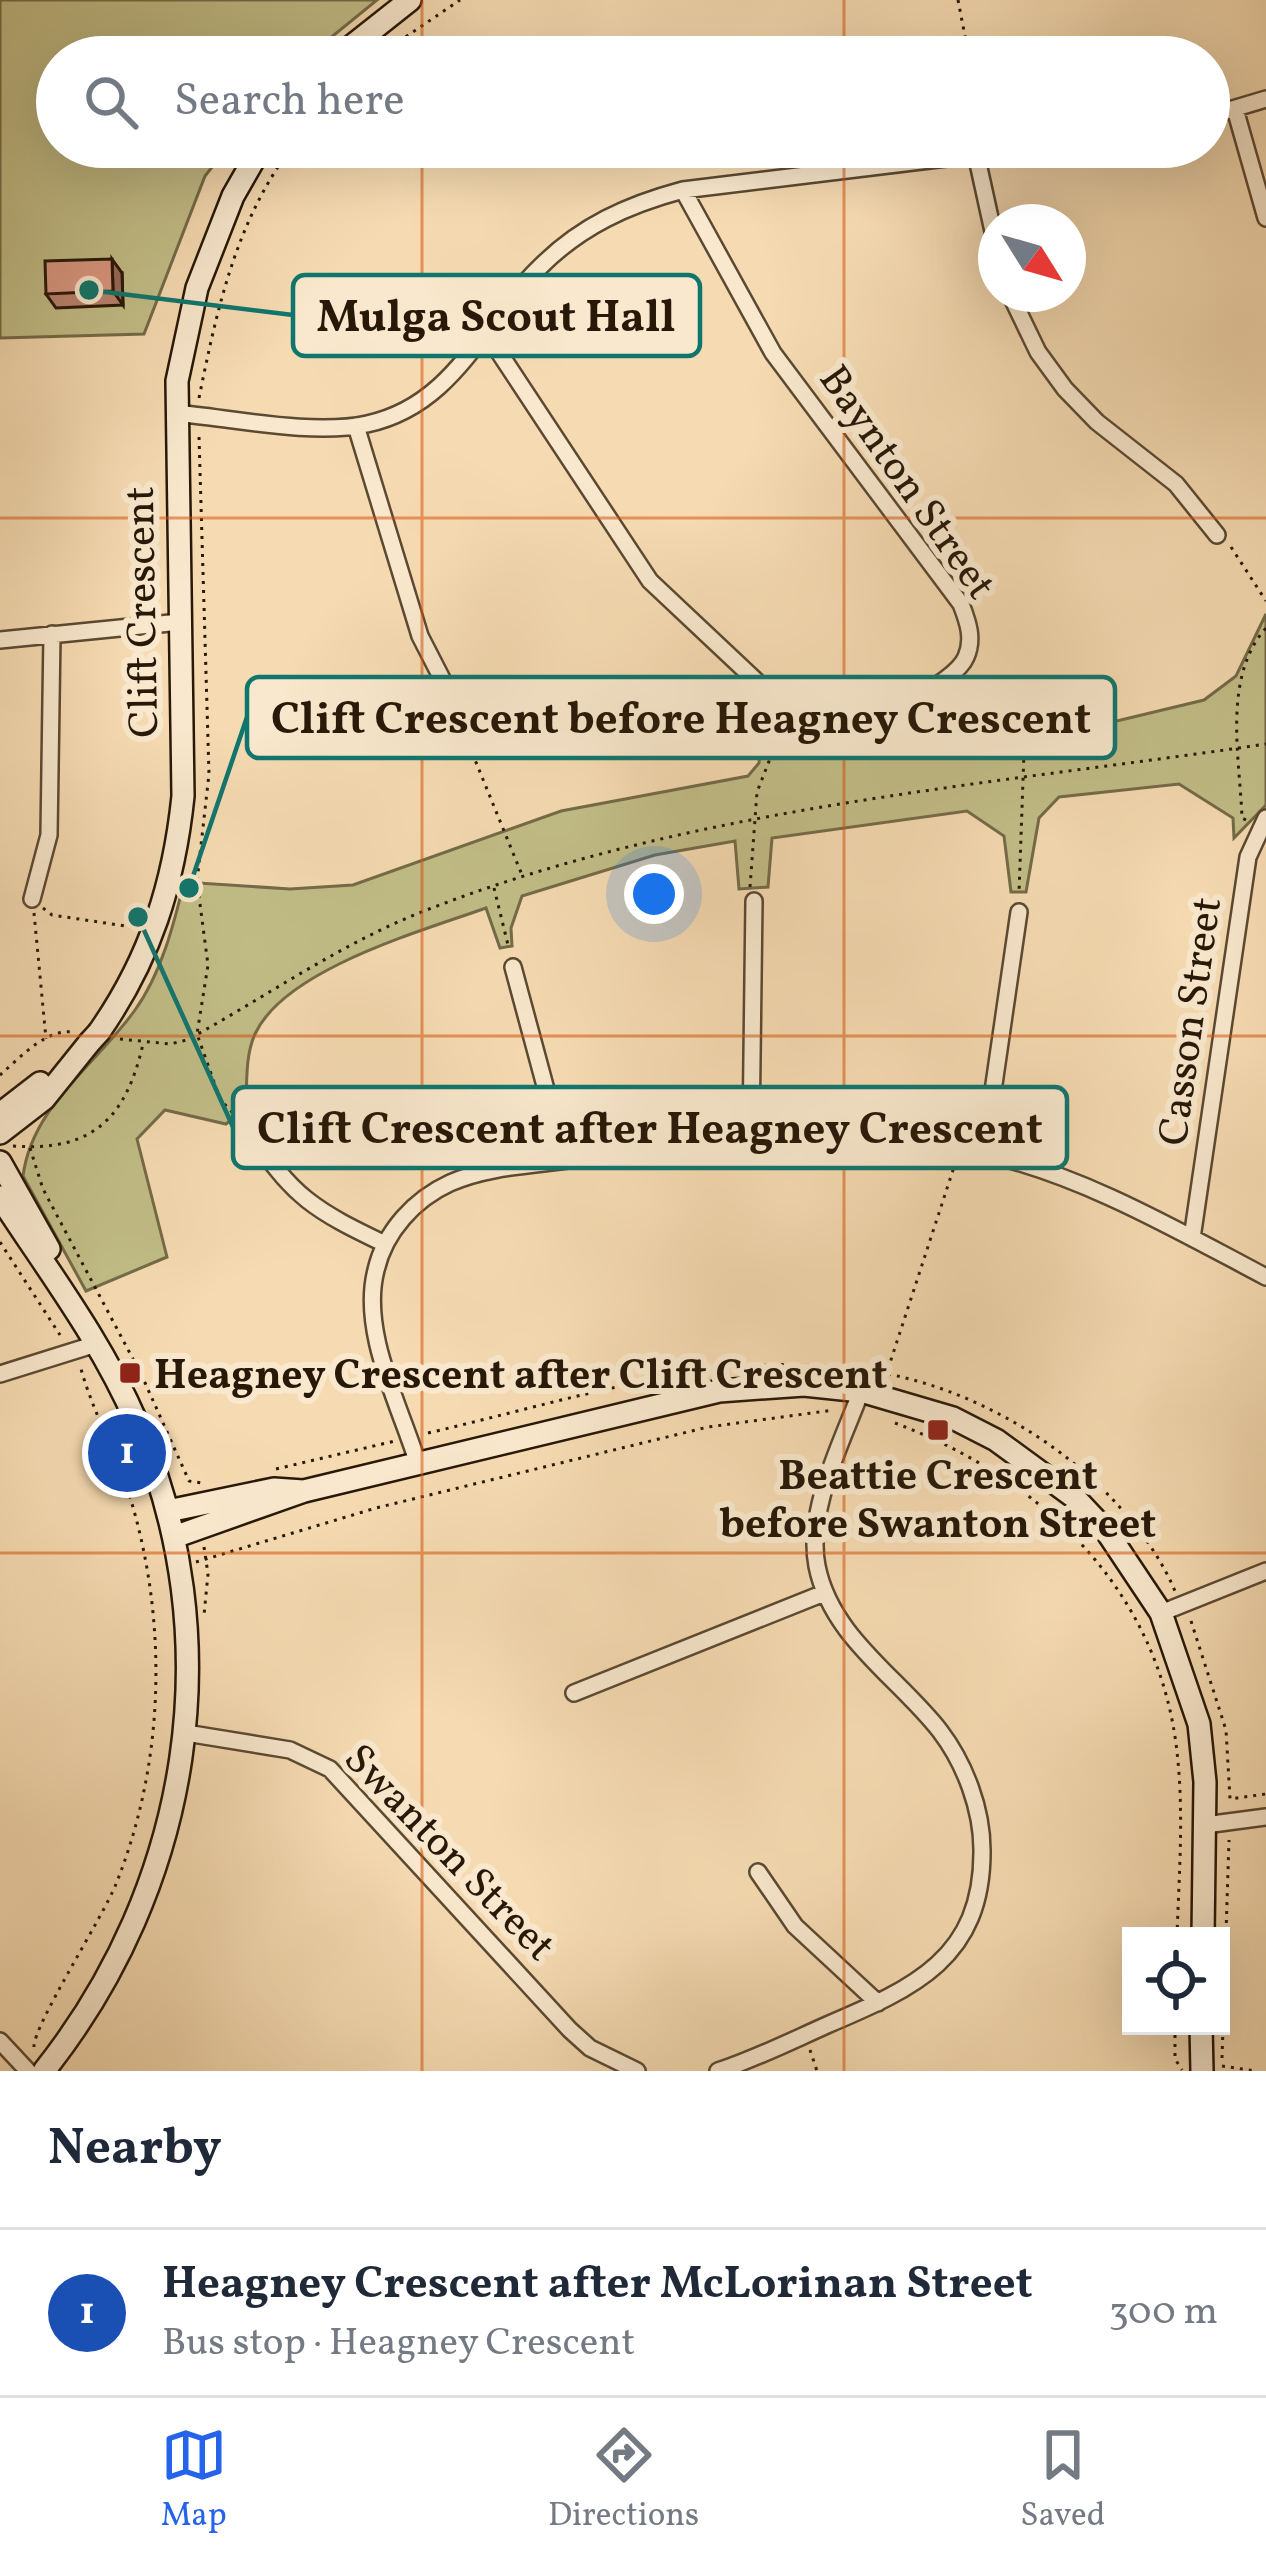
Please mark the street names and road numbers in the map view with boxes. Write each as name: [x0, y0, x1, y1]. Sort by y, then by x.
street label: Baynton Street: [803, 355, 1008, 613]
street label: Clift Crescent: [113, 486, 176, 738]
street label: Casson Street: [1146, 894, 1239, 1150]
street label: Swanton Street: [329, 1732, 567, 1976]

